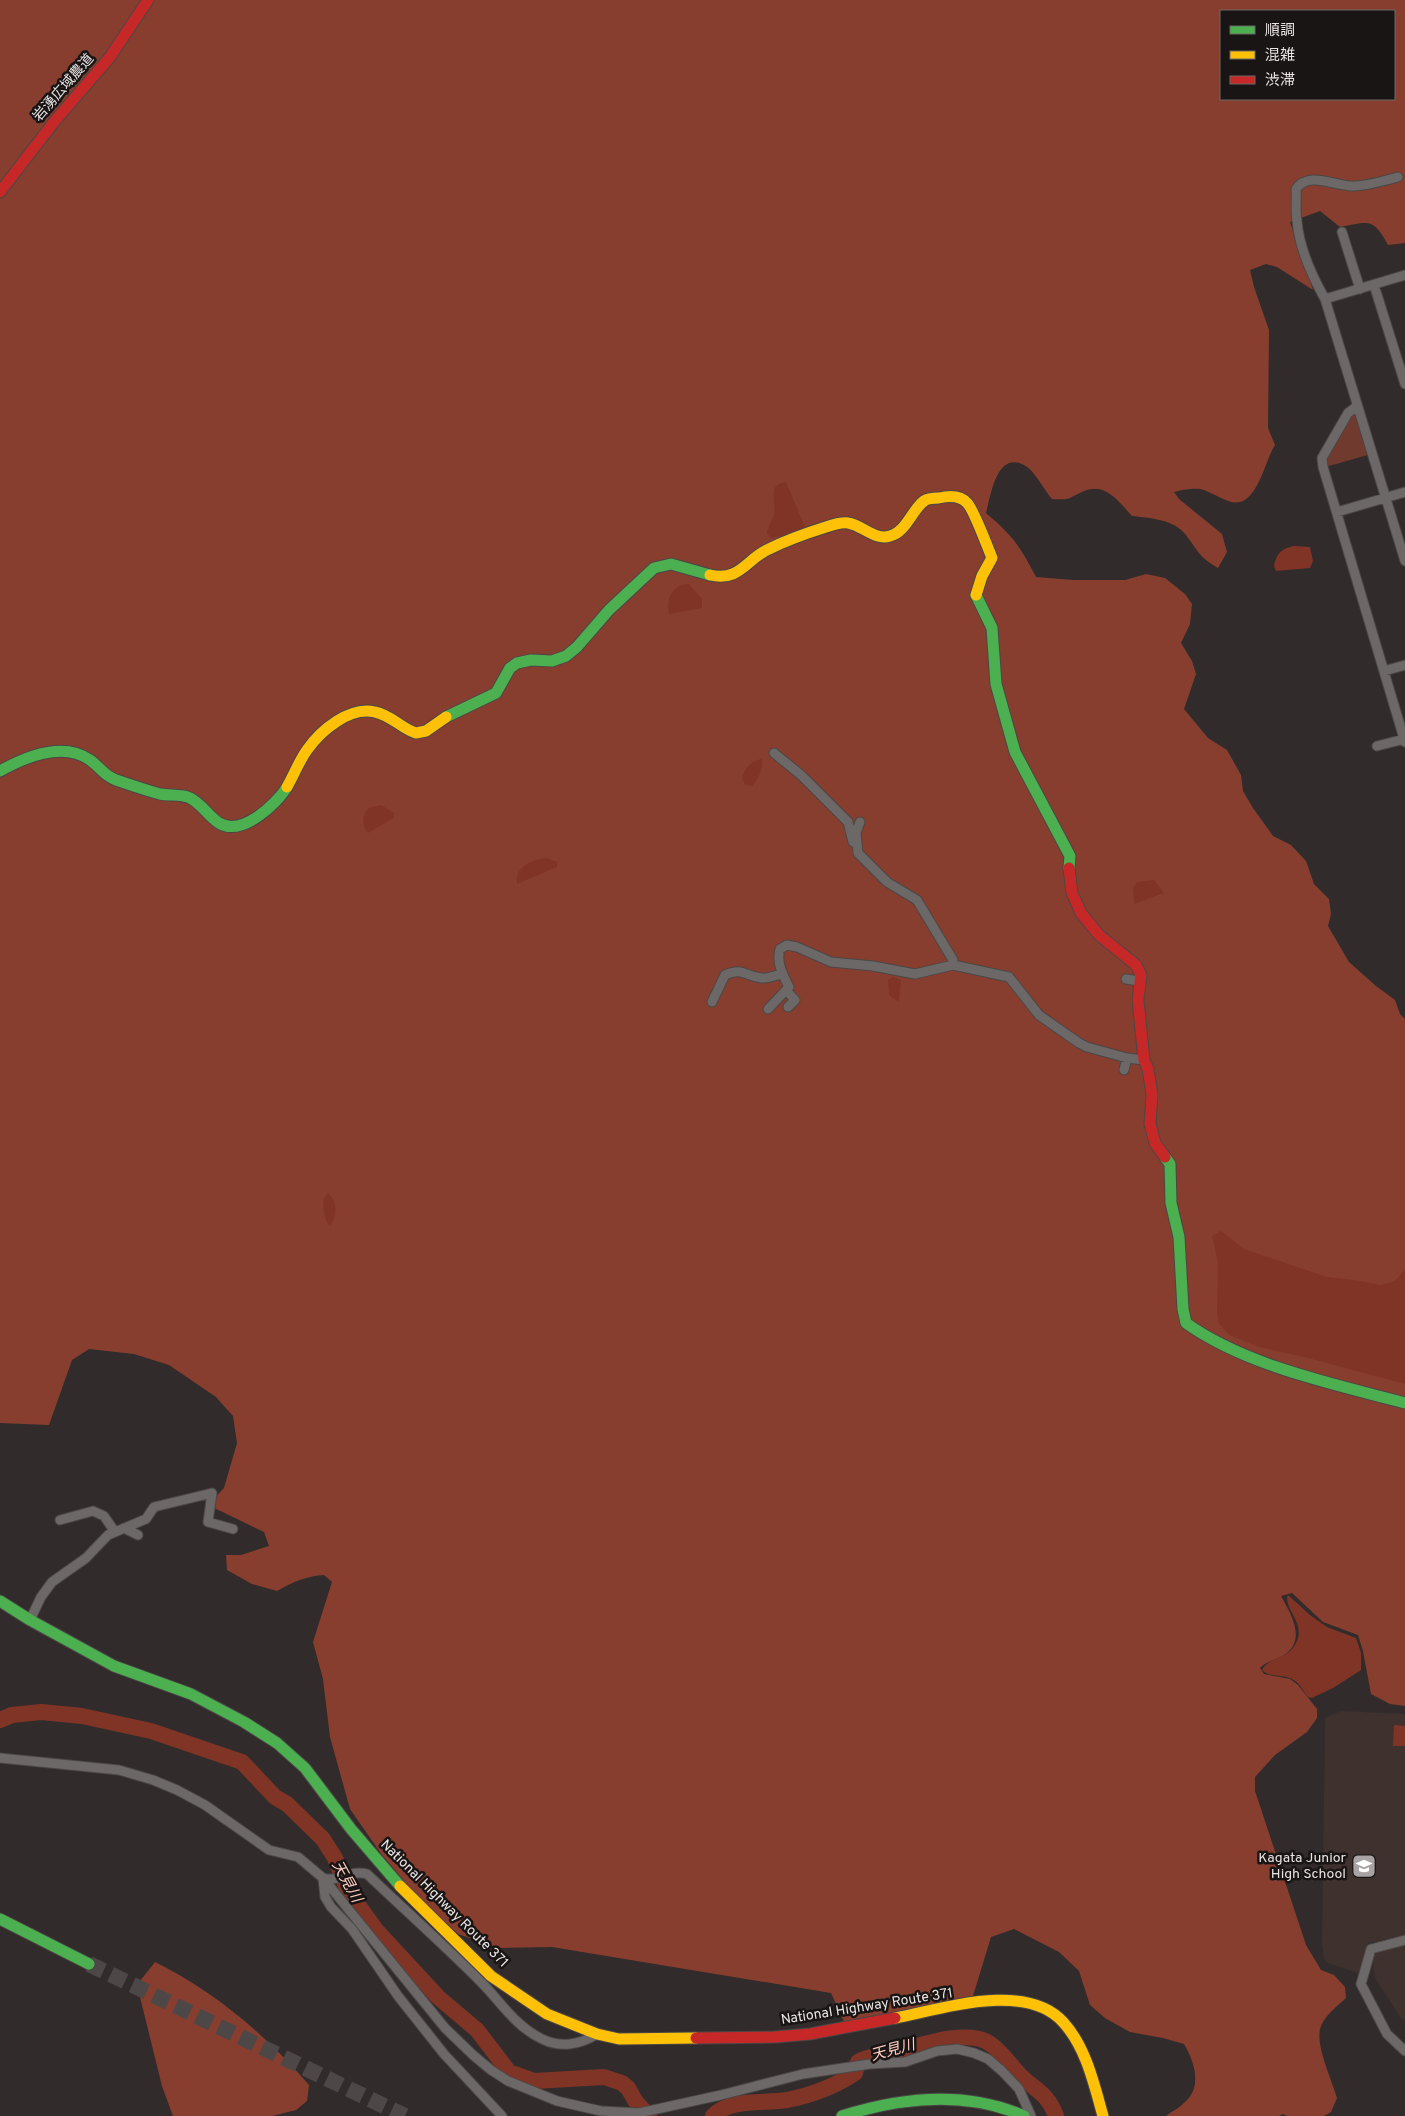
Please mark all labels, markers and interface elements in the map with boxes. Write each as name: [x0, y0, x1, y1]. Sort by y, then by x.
legend: [1220, 10, 1395, 100]
text: 順調: [1265, 22, 1295, 41]
text: 混雑: [1265, 47, 1295, 66]
street label: 岩湧広域農道: [30, 51, 98, 125]
text: 渋滞: [1265, 72, 1295, 91]
street label: National Highway Route 371: [377, 1837, 511, 1971]
place label: Kagata Junior High School: [1258, 1850, 1347, 1883]
school or university icon: Kagata Junior High School: [1351, 1853, 1377, 1879]
water label: 天見川: [327, 1858, 366, 1908]
street label: National Highway Route 371: [780, 1985, 954, 2029]
water label: 天見川: [869, 2035, 919, 2066]

